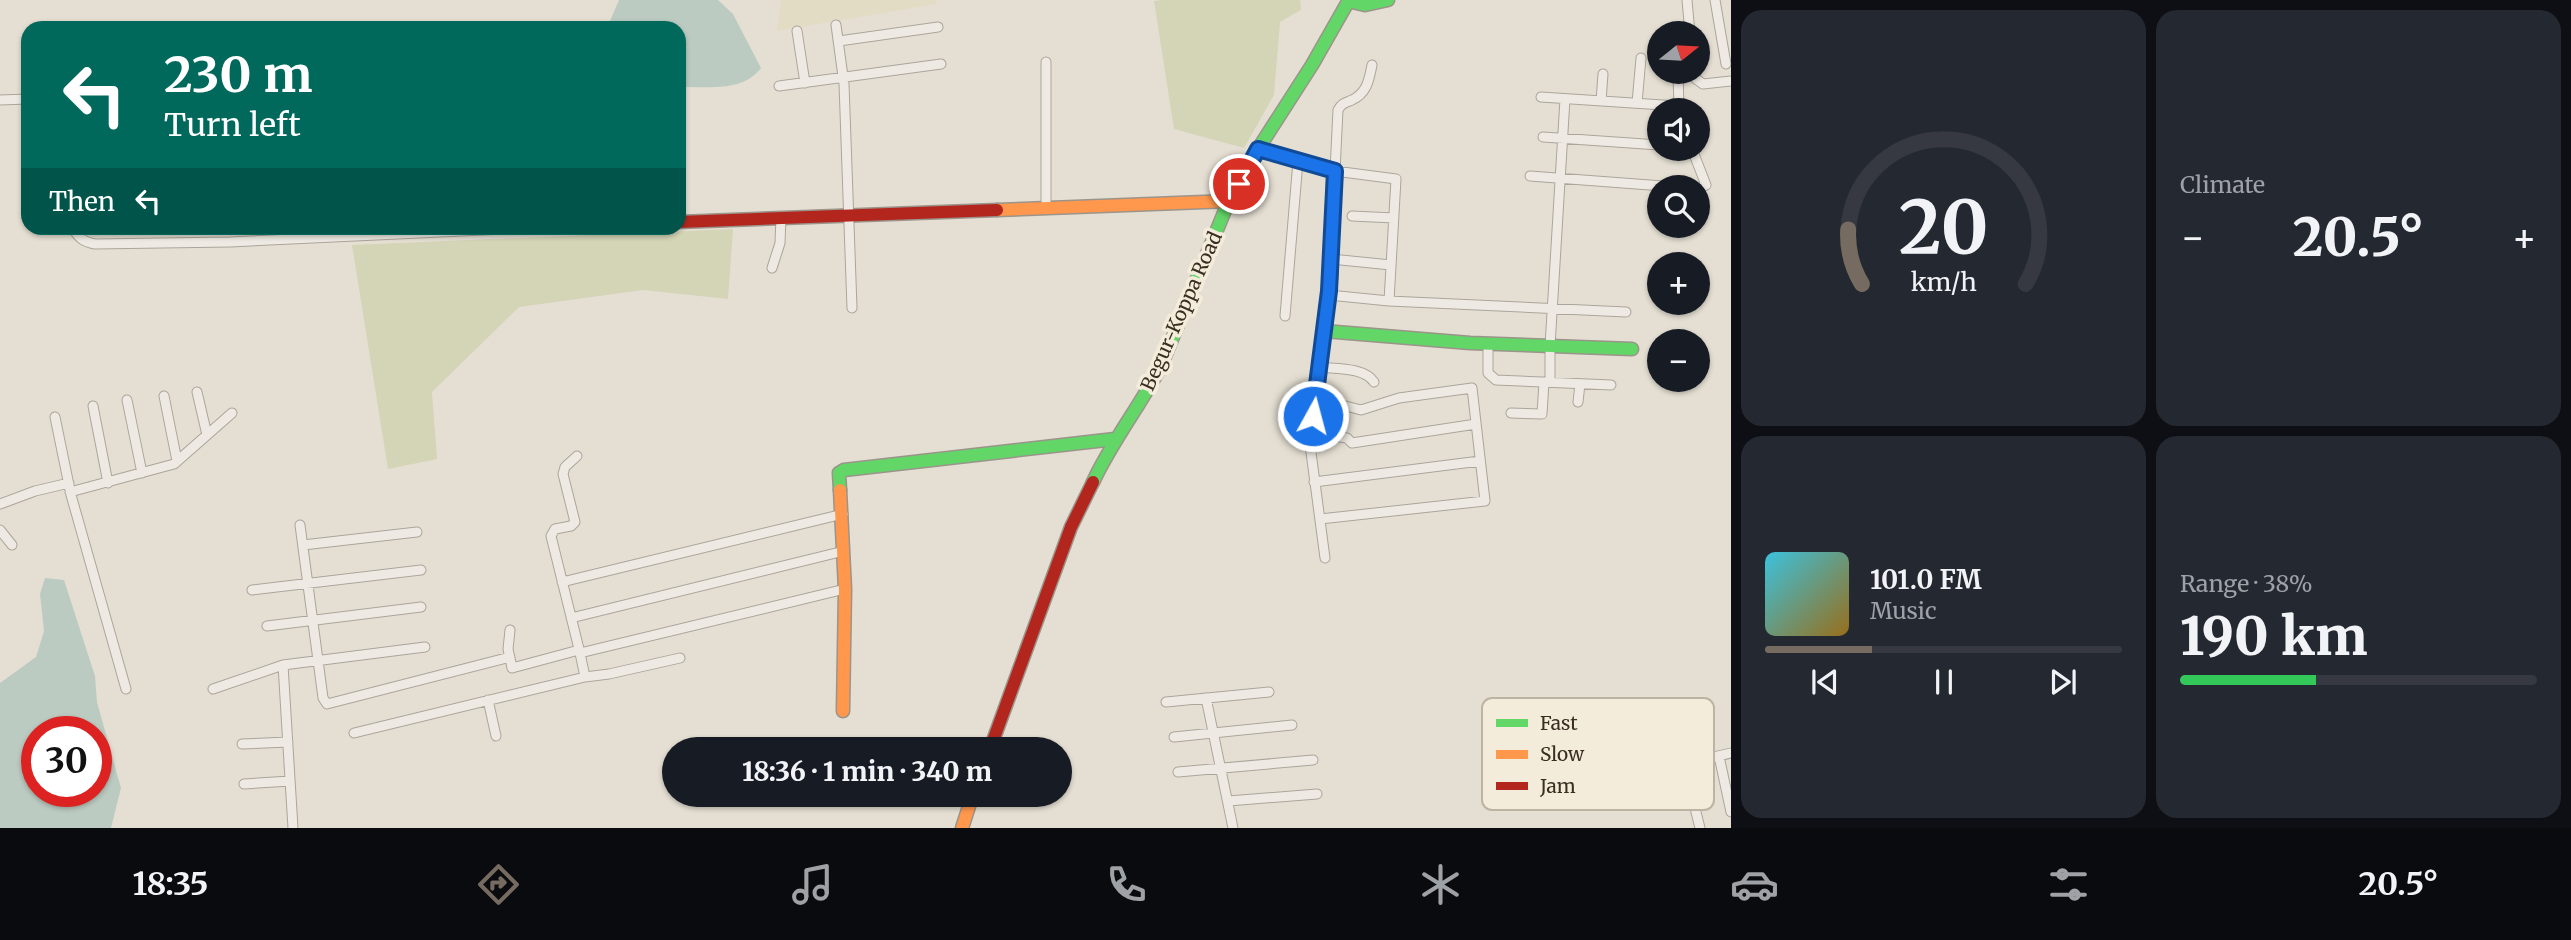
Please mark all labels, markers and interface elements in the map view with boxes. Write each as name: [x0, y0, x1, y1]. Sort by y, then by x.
north arrow: [1647, 21, 1710, 84]
map controls: [1647, 21, 1710, 392]
text: 230 m: [164, 44, 312, 105]
icon: left: [49, 49, 140, 140]
button: sound: [1647, 98, 1710, 161]
text: Turn left: [164, 105, 301, 145]
pin: [1209, 154, 1269, 214]
icon: arrive: [1220, 165, 1258, 203]
text: Climate: [2180, 170, 2265, 199]
button: search: [1647, 175, 1710, 238]
icon: left: [129, 182, 167, 220]
text: 20: [1899, 182, 1989, 274]
text: Then: [49, 185, 115, 218]
text: 20.5°: [2293, 205, 2424, 270]
text: −: [2180, 214, 2205, 261]
text: +: [2512, 214, 2537, 261]
street label: Begur-Koppa Road: [1135, 228, 1227, 394]
button: +: [1647, 252, 1710, 315]
text: km/h: [1910, 266, 1977, 298]
button: −: [1647, 329, 1710, 392]
position arrow: [1276, 379, 1350, 453]
text: 101.0 FM: [1870, 563, 1982, 596]
text: Range · 38%: [2180, 569, 2313, 598]
text: Music: [1870, 596, 1937, 625]
text: 190 km: [2180, 604, 2368, 669]
icon: previous: [1806, 663, 1844, 701]
icon: pause: [1925, 663, 1963, 701]
icon: next: [2044, 663, 2082, 701]
legend: [1482, 698, 1714, 810]
text: Fast: [1540, 711, 1578, 735]
speed limit sign: 30: [21, 716, 112, 807]
text: Slow: [1540, 742, 1585, 766]
text: 18:36 · 1 min · 340 m: [742, 755, 992, 788]
text: Jam: [1539, 774, 1576, 798]
icon: directions: [474, 860, 523, 909]
icon: music: [788, 860, 837, 909]
icon: phone: [1102, 860, 1151, 909]
icon: climate: [1416, 860, 1465, 909]
icon: car: [1730, 860, 1779, 909]
icon: filters: [2044, 860, 2093, 909]
text: 18:35: [133, 864, 209, 904]
text: 20.5°: [2359, 864, 2438, 904]

